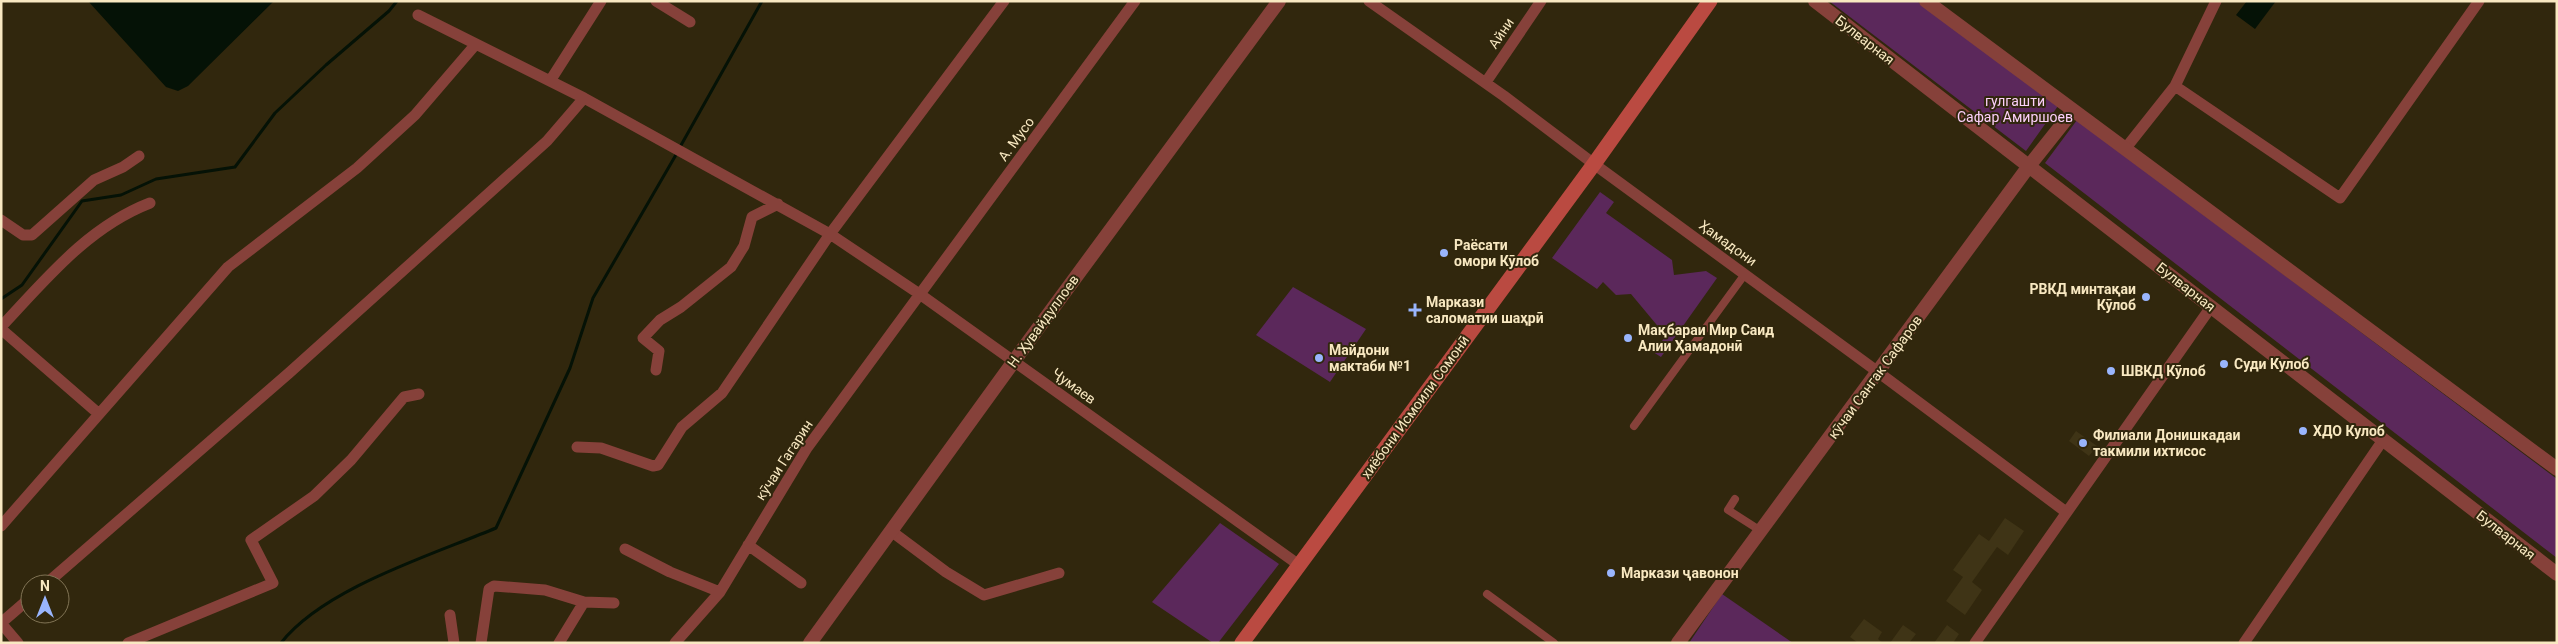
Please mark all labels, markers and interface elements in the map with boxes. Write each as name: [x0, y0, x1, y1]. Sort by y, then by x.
street label: Булварная: [1832, 12, 1898, 68]
street label: Айни: [1485, 15, 1517, 51]
park label: гулгашти Сафар Амиршоев: [1957, 93, 2073, 125]
street label: А. Мусо: [995, 114, 1037, 164]
street label: Ҳамадони: [1696, 217, 1760, 269]
place label: Раёсати омори Кӯлоб: [1454, 237, 1539, 269]
marker: Раёсати омори Кӯлоб: [1438, 247, 1450, 259]
street label: Булварная: [2153, 259, 2219, 315]
street label: Н. Ҳувайдуллоев: [1004, 272, 1082, 370]
place label: РВКД минтақаи Кӯлоб: [2030, 281, 2136, 313]
marker: РВКД минтақаи Кӯлоб: [2140, 291, 2152, 303]
place label: Маркази саломатии шаҳрӣ: [1426, 294, 1544, 326]
marker: Маркази саломатии шаҳрӣ: [1408, 303, 1422, 317]
street label: кӯчаи Сангак Сафаров: [1825, 312, 1925, 442]
place label: Мақбараи Мир Саид Алии Ҳамадонӣ: [1638, 322, 1774, 354]
street label: хиёбони Исмоили Сомонӣ: [1358, 332, 1472, 482]
marker: Мақбараи Мир Саид Алии Ҳамадонӣ: [1622, 332, 1634, 344]
place label: Майдони мактаби №1: [1329, 342, 1411, 374]
marker: Майдони мактаби №1: [1313, 352, 1325, 364]
place label: Суди Кулоб: [2234, 356, 2309, 372]
marker: Суди Кулоб: [2218, 358, 2230, 370]
place label: ШВКД Кӯлоб: [2121, 363, 2206, 379]
street label: Ҷумаев: [1049, 365, 1099, 407]
marker: ШВКД Кӯлоб: [2105, 365, 2117, 377]
street label: кӯчаи Гагарин: [752, 417, 816, 503]
place label: ХДО Кулоб: [2313, 423, 2385, 439]
marker: ХДО Кулоб: [2297, 425, 2309, 437]
place label: Филиали Донишкадаи такмили ихтисос: [2093, 427, 2241, 459]
marker: Филиали Донишкадаи такмили ихтисос: [2077, 437, 2089, 449]
street label: Булварная: [2473, 507, 2539, 563]
place label: Маркази ҷавонон: [1621, 565, 1739, 581]
marker: Маркази ҷавонон: [1605, 567, 1617, 579]
north arrow: [20, 574, 70, 624]
text: N: [40, 578, 50, 594]

